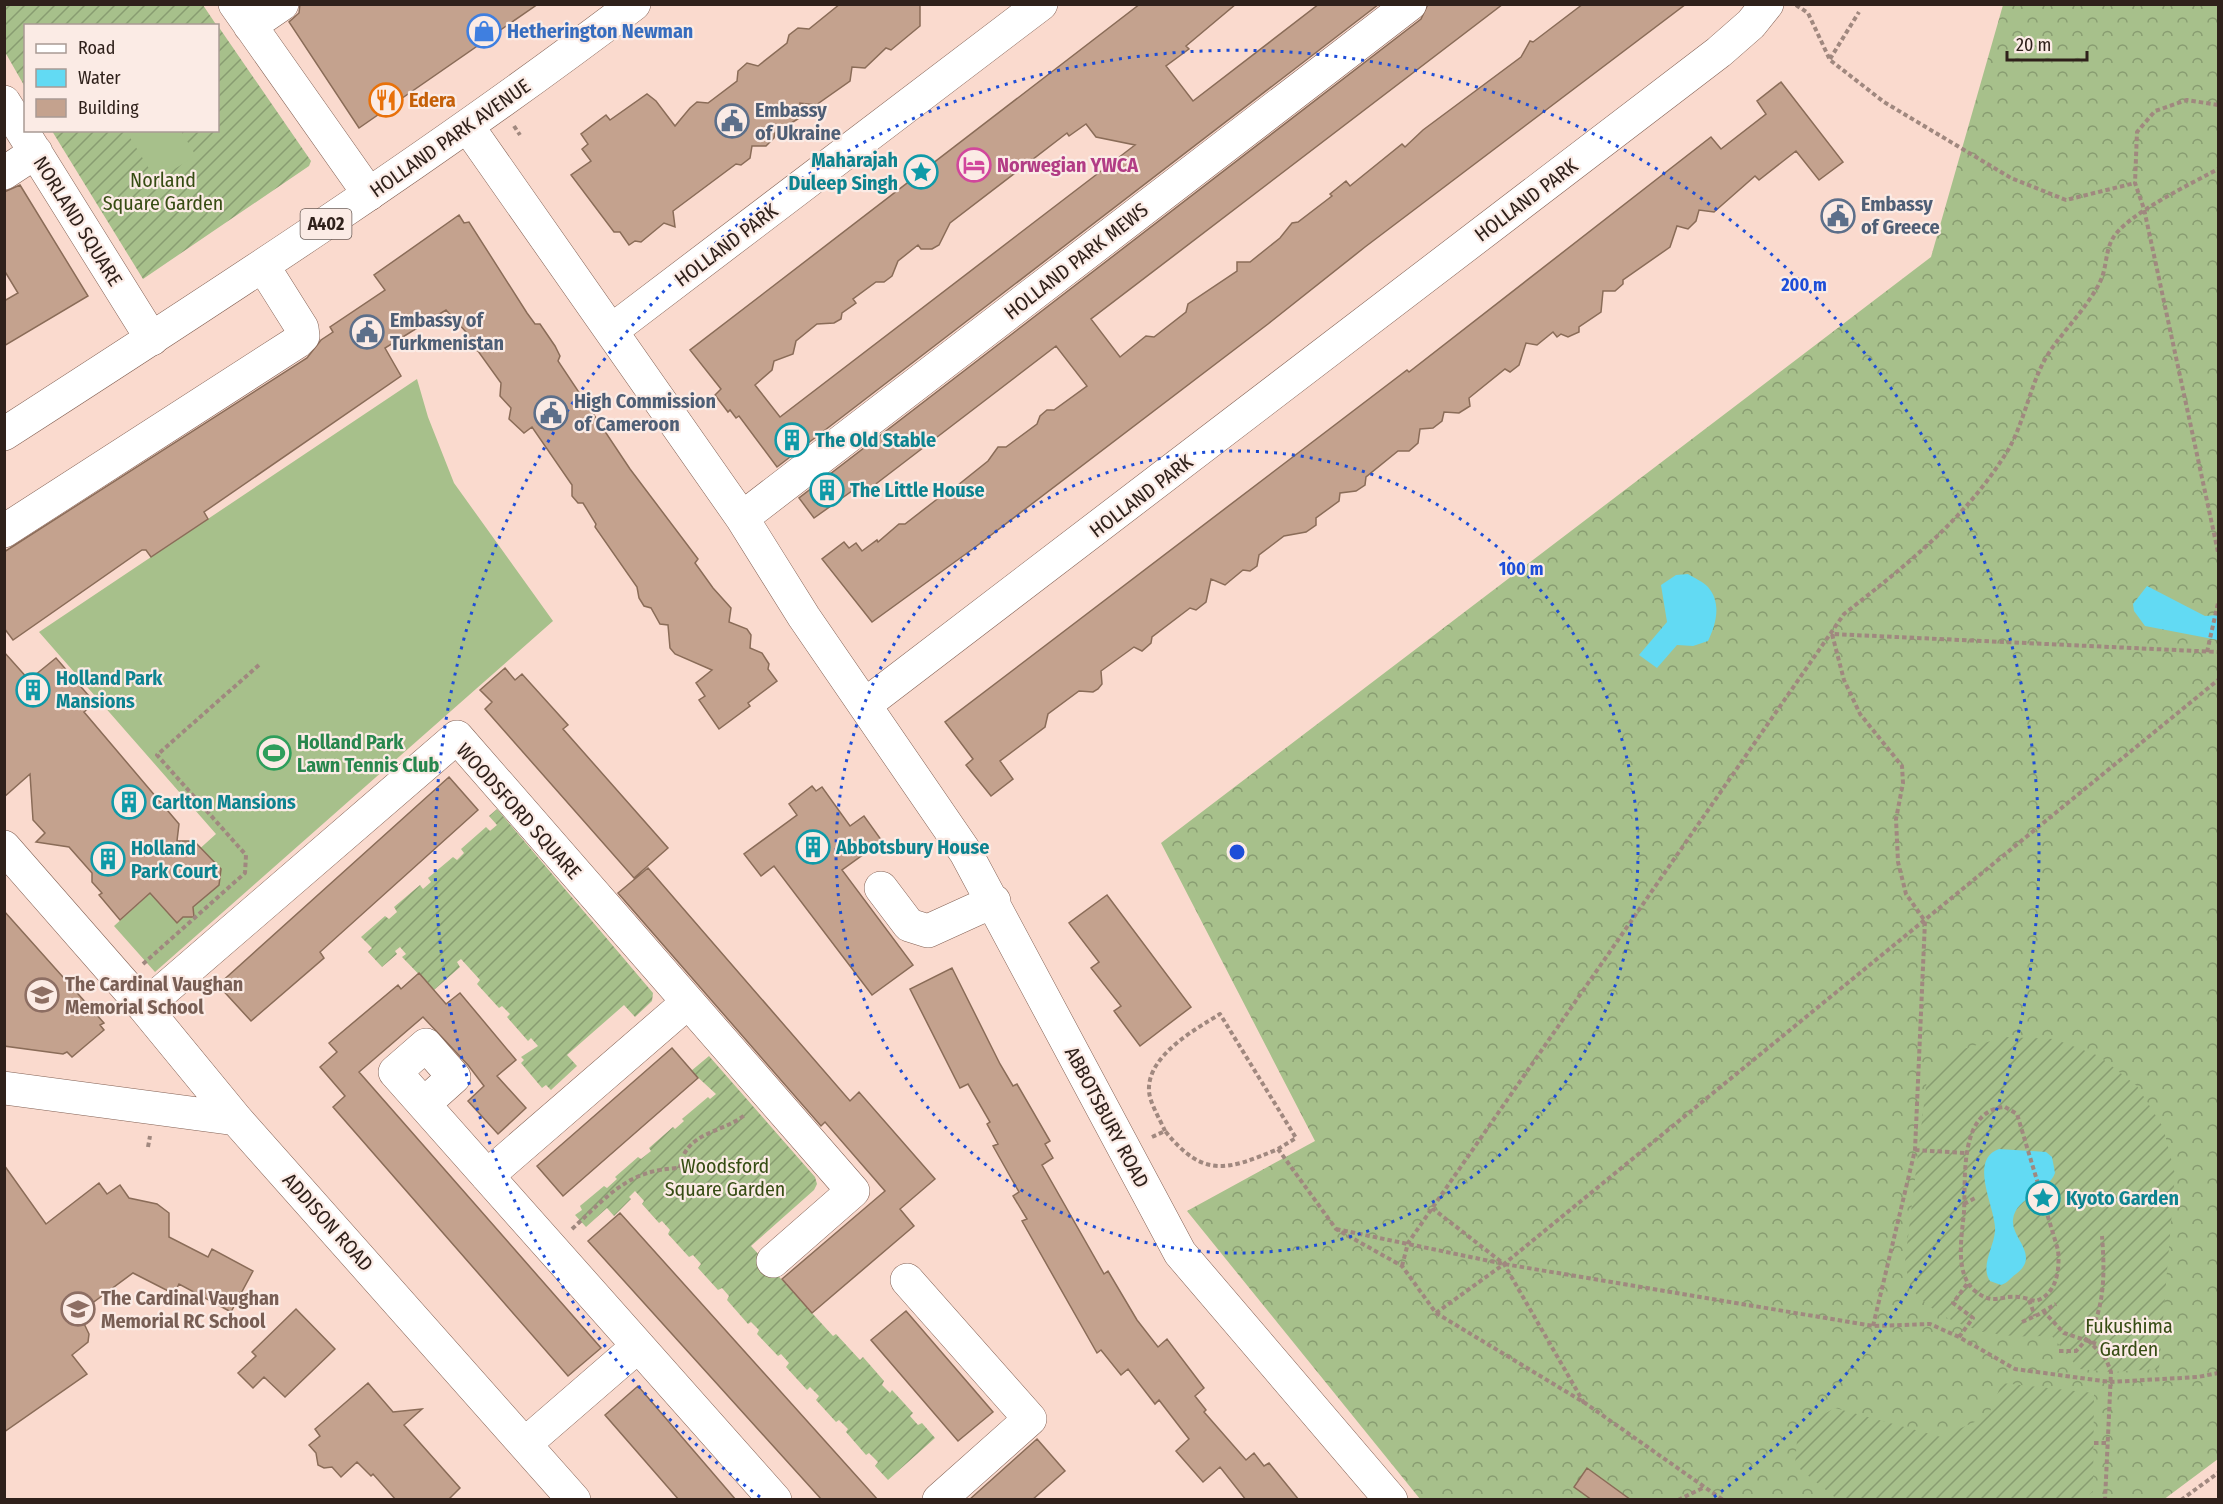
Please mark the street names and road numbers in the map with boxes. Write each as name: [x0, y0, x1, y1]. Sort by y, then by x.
street label: HOLLAND PARK AVENUE: [365, 74, 535, 202]
street label: NORLAND SQUARE: [29, 152, 127, 290]
street label: HOLLAND PARK: [1470, 153, 1583, 246]
street label: HOLLAND PARK MEWS: [999, 197, 1153, 325]
street label: HOLLAND PARK: [670, 198, 783, 291]
road number: A402: [300, 209, 352, 239]
street label: HOLLAND PARK: [1085, 449, 1198, 542]
street label: WOODSFORD SQUARE: [452, 738, 586, 884]
street label: ABBOTSBURY ROAD: [1060, 1042, 1154, 1192]
street label: ADDISON ROAD: [278, 1168, 378, 1276]

